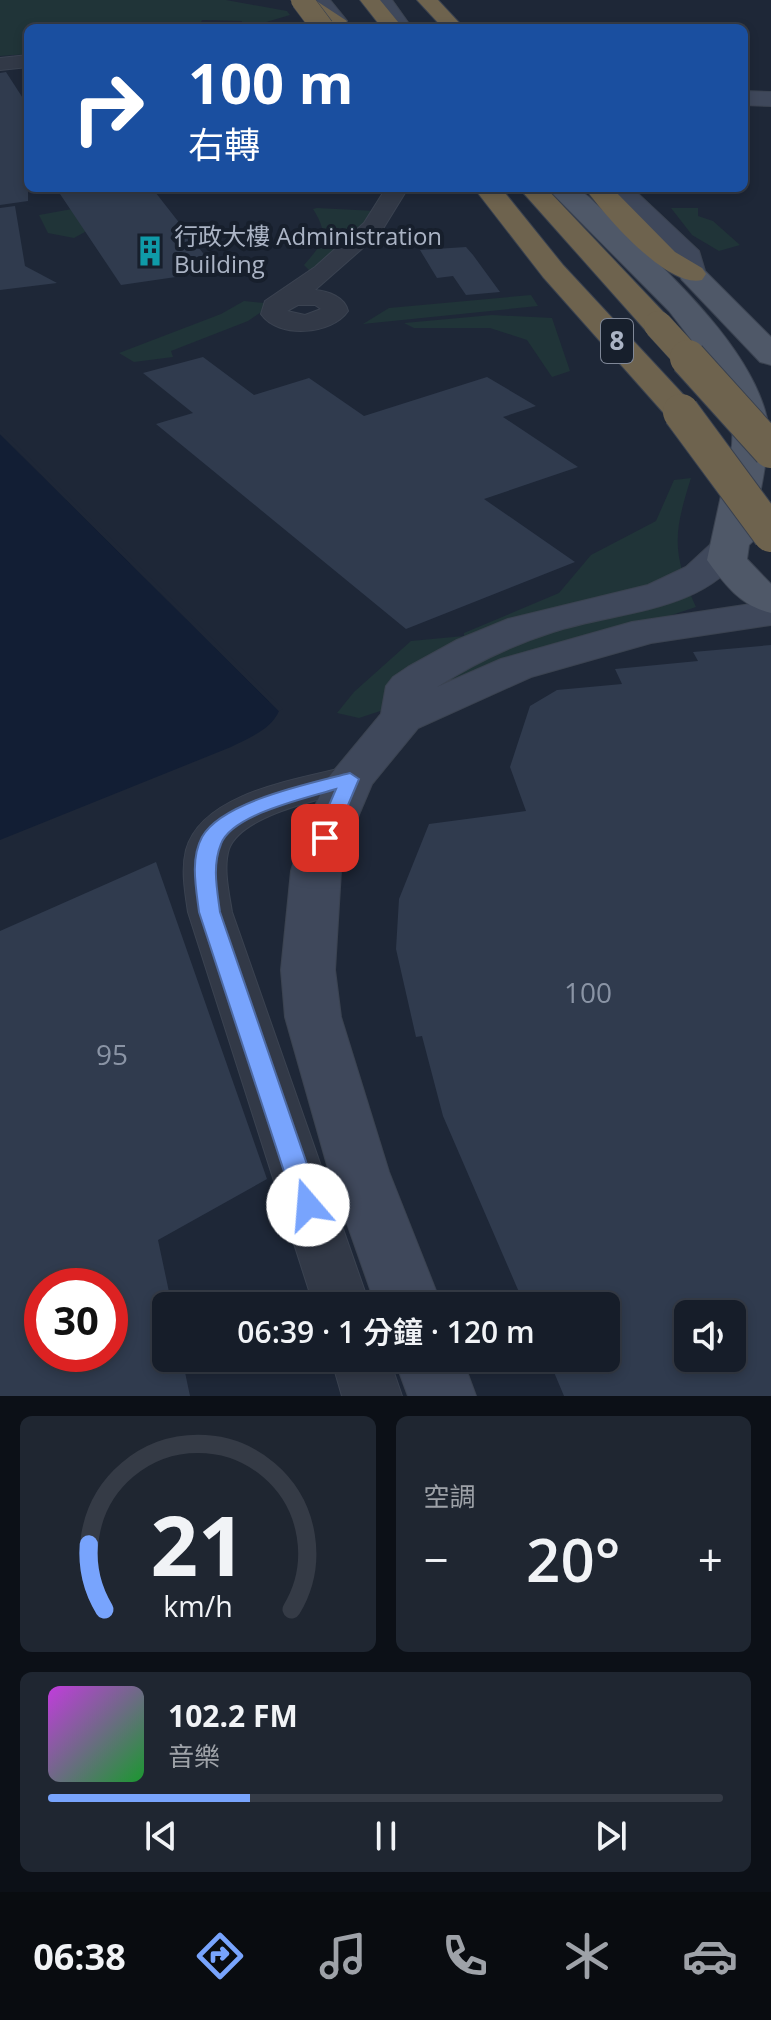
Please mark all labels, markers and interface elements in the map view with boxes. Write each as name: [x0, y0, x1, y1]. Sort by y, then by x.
text: 100 m: [188, 44, 354, 120]
icon: right: [56, 56, 160, 160]
text: 右轉: [188, 120, 260, 169]
place label: 行政大樓 Administration Building: [174, 219, 442, 280]
building icon: 行政大樓 Administration Building: [133, 234, 167, 268]
road number: 8: [601, 319, 633, 363]
pin: [291, 804, 359, 872]
icon: arrive: [303, 816, 347, 860]
house number: 100: [564, 973, 612, 1011]
house number: 95: [96, 1035, 128, 1073]
position arrow: [266, 1163, 350, 1247]
speed limit sign: 30: [24, 1268, 128, 1372]
map controls: [674, 1300, 746, 1372]
button: sound: [674, 1300, 746, 1372]
text: 06:39 · 1 分鐘 · 120 m: [237, 1311, 535, 1352]
text: 空調: [424, 1478, 476, 1514]
text: 21: [150, 1487, 245, 1600]
text: 20°: [526, 1518, 620, 1600]
text: −: [424, 1529, 449, 1589]
text: +: [698, 1529, 723, 1589]
text: km/h: [163, 1586, 232, 1625]
text: 102.2 FM: [168, 1695, 298, 1736]
text: 音樂: [168, 1738, 220, 1774]
icon: previous: [139, 1814, 183, 1858]
icon: pause: [364, 1814, 408, 1858]
icon: next: [589, 1814, 633, 1858]
icon: directions: [192, 1928, 248, 1984]
icon: music: [315, 1928, 371, 1984]
icon: phone: [437, 1928, 493, 1984]
icon: climate: [559, 1928, 615, 1984]
icon: car: [682, 1928, 738, 1984]
text: 06:38: [33, 1932, 126, 1981]

